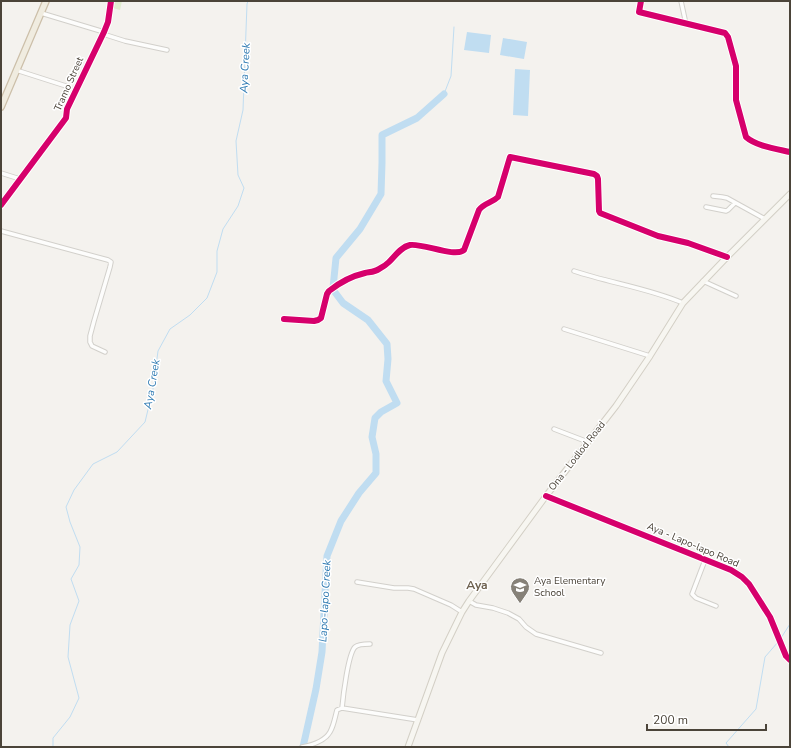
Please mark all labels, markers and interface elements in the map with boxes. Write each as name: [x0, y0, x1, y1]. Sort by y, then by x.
water label: Aya Creek: [236, 42, 254, 95]
street label: Tramo Street: [51, 54, 87, 113]
water label: Aya Creek: [140, 357, 164, 411]
street label: Ona - Lodlod Road: [545, 418, 609, 494]
street label: Aya - Lapo-lapo Road: [645, 519, 741, 571]
water label: Lapo-lapo Creek: [315, 559, 335, 642]
place label: Aya Elementary School: [534, 574, 606, 600]
school or university icon: Aya Elementary School: [509, 576, 531, 604]
district label: Aya: [466, 577, 488, 593]
scale bar: [647, 706, 766, 732]
text: 200 m: [653, 712, 688, 728]

